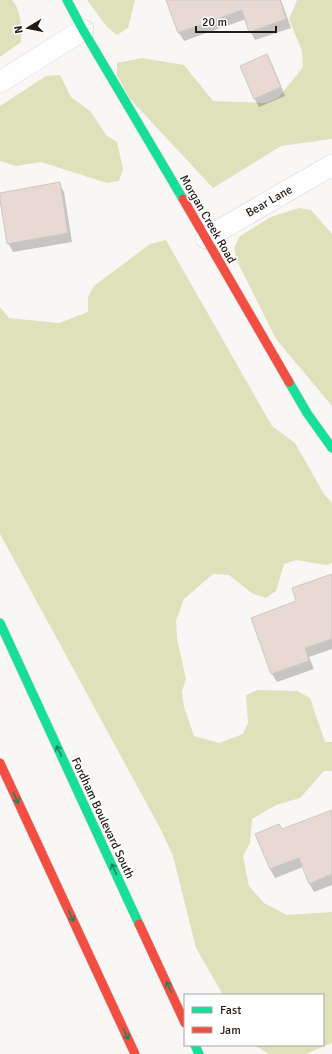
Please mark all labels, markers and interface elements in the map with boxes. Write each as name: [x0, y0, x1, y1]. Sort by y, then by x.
north arrow: [8, 8, 48, 48]
scale bar: [196, 8, 276, 34]
text: 20 m: [202, 15, 227, 30]
text: N: [12, 25, 26, 35]
street label: Morgan Creek Road: [176, 172, 239, 266]
street label: Bear Lane: [243, 182, 295, 221]
one-way arrow: [55, 746, 62, 758]
street label: Fordham Boulevard South: [68, 755, 137, 881]
one-way arrow: [13, 792, 20, 804]
one-way arrow: [110, 864, 117, 876]
one-way arrow: [68, 910, 75, 922]
one-way arrow: [165, 982, 172, 994]
legend: [184, 994, 324, 1046]
text: Fast: [220, 1003, 241, 1018]
text: Jam: [220, 1023, 241, 1038]
one-way arrow: [123, 1028, 130, 1040]

